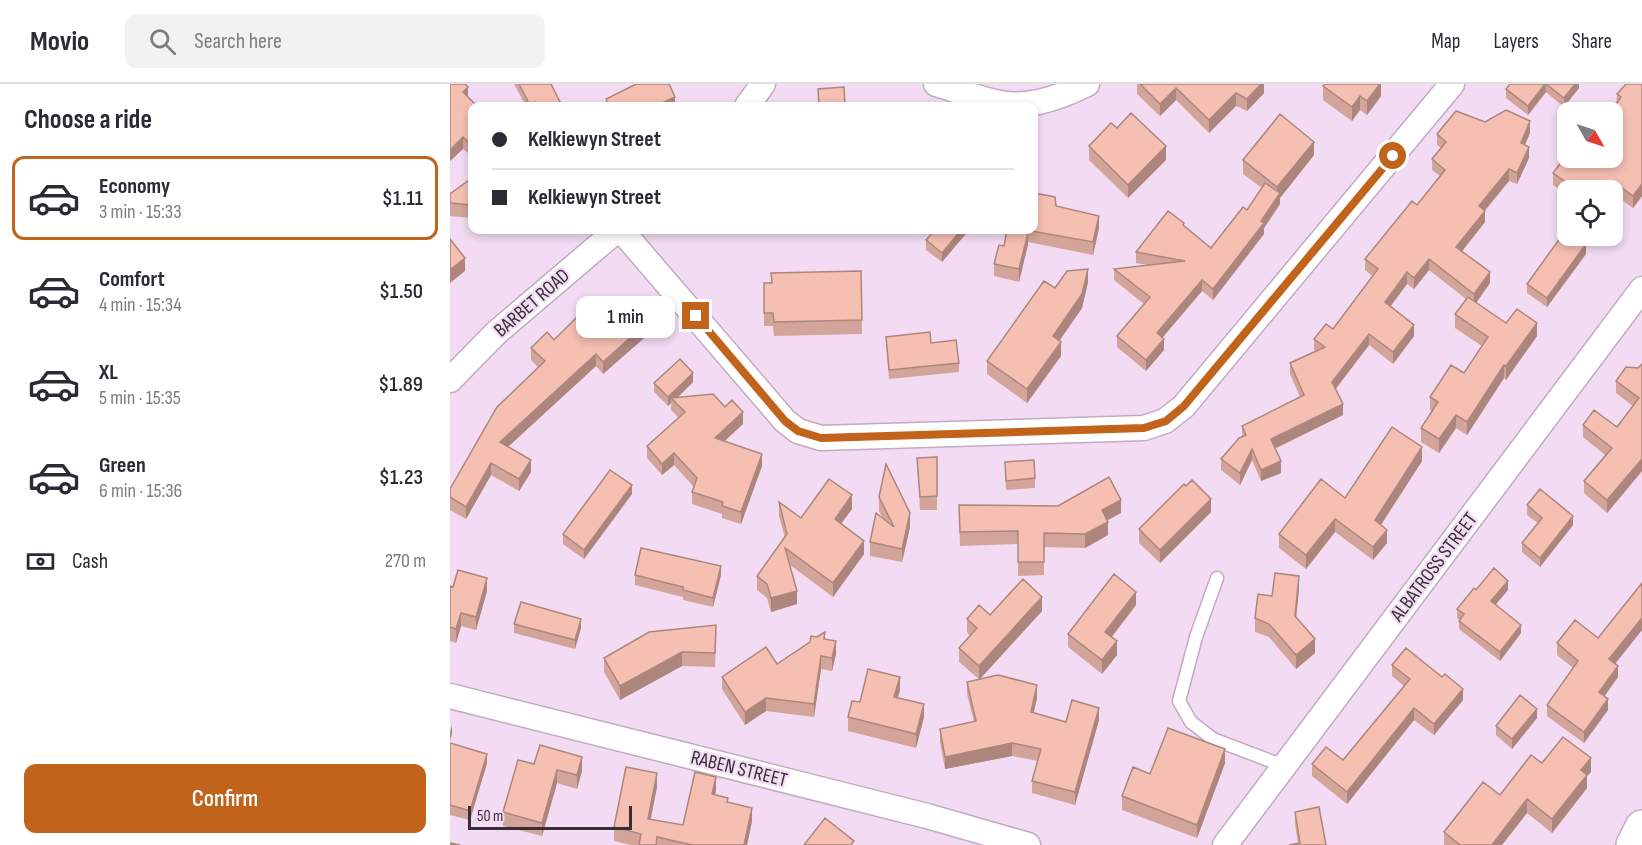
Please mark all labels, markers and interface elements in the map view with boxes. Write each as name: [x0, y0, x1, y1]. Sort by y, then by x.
search box: [125, 14, 545, 68]
text: Movio: [30, 25, 89, 58]
icon: search: [146, 25, 179, 58]
text: Search here: [194, 28, 282, 55]
text: Map: [1431, 29, 1460, 54]
text: Layers: [1493, 29, 1539, 54]
text: Share: [1572, 29, 1612, 54]
north arrow: [1557, 102, 1623, 168]
map controls: [1557, 102, 1623, 246]
text: Choose a ride: [24, 104, 152, 136]
text: Kelkiewyn Street: [528, 126, 661, 153]
route start: [1379, 142, 1406, 169]
icon: car: [27, 171, 81, 225]
text: Economy: [99, 173, 170, 200]
button: locate: [1557, 180, 1623, 246]
text: Kelkiewyn Street: [528, 184, 661, 211]
text: $1.11: [382, 185, 423, 212]
text: 3 min · 15:33: [99, 200, 182, 224]
icon: car: [27, 264, 81, 318]
street label: BARBET ROAD: [489, 264, 575, 342]
text: Comfort: [99, 266, 165, 293]
text: $1.50: [379, 278, 423, 305]
text: 4 min · 15:34: [99, 293, 182, 317]
callout: 1 min: [576, 295, 675, 337]
route end: [682, 302, 709, 329]
text: 1 min: [607, 305, 644, 329]
icon: car: [27, 357, 81, 411]
text: XL: [99, 359, 118, 386]
text: $1.89: [378, 371, 423, 398]
text: 5 min · 15:35: [99, 386, 181, 410]
icon: car: [27, 450, 81, 504]
text: Green: [99, 452, 146, 479]
text: $1.23: [379, 464, 423, 491]
text: 6 min · 15:36: [99, 479, 182, 503]
street label: ALBATROSS STREET: [1385, 508, 1483, 627]
icon: cash: [24, 545, 57, 578]
text: Cash: [72, 548, 108, 575]
text: 270 m: [385, 549, 426, 573]
street label: RABEN STREET: [688, 745, 790, 793]
button: Confirm: [24, 764, 426, 833]
scale bar: [468, 803, 632, 830]
text: 50 m: [477, 807, 503, 826]

